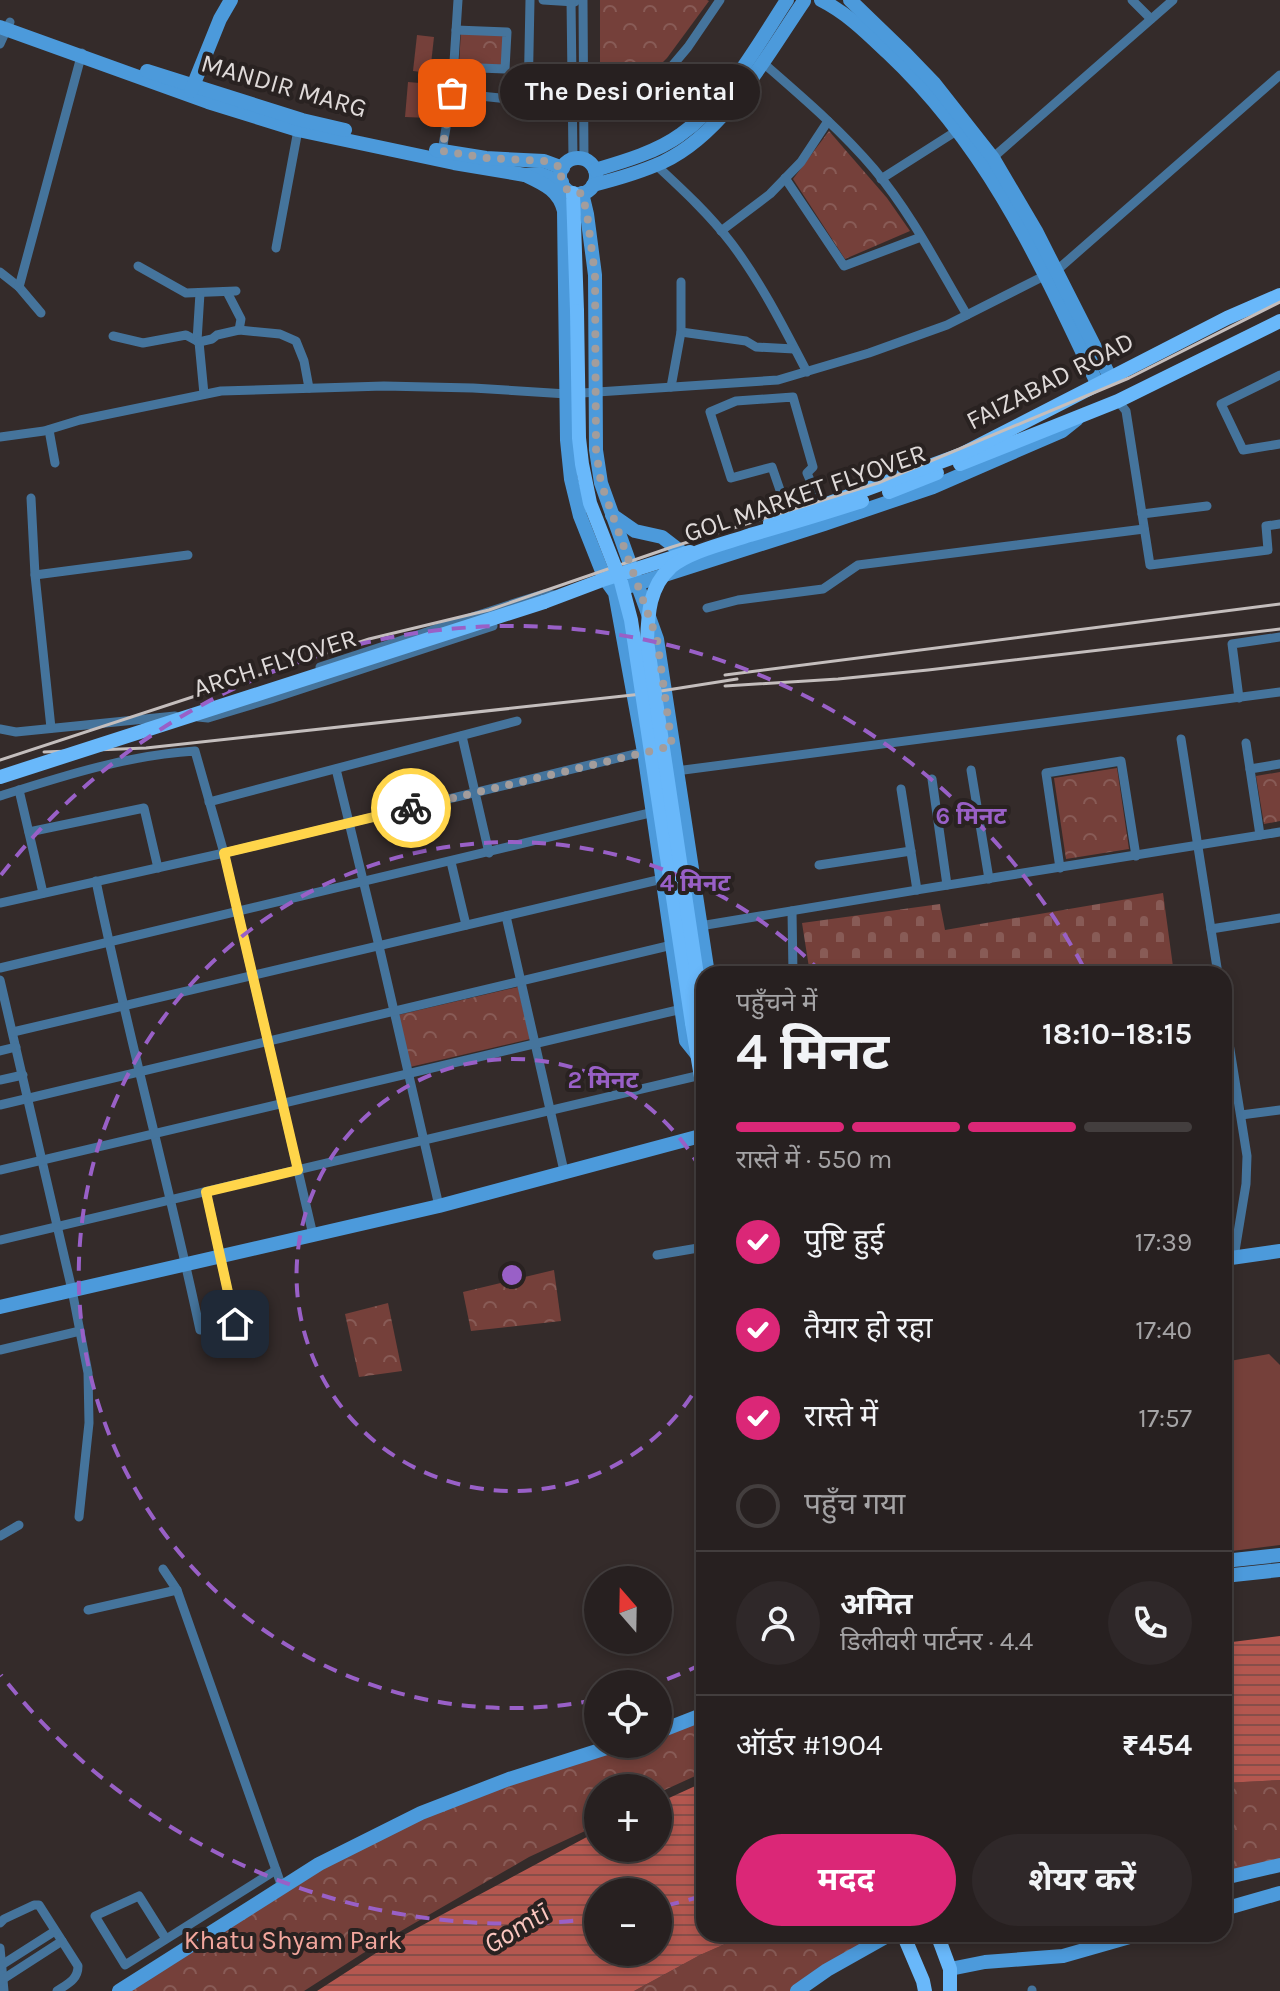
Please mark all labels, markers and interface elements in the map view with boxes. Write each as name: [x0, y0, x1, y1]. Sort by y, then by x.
street label: MANDIR MARG: [198, 48, 370, 124]
pin: [418, 59, 486, 127]
callout: The Desi Oriental: [500, 65, 760, 121]
icon: bag: [430, 71, 474, 115]
text: The Desi Oriental: [525, 76, 735, 107]
street label: FAIZABAD ROAD: [961, 325, 1139, 437]
street label: GOL MARKET FLYOVER: [680, 437, 930, 549]
street label: ARCH FLYOVER: [189, 622, 361, 704]
courier: [371, 768, 451, 848]
icon: bike: [389, 786, 433, 830]
text: 6 मिनट: [935, 802, 1008, 830]
text: 4 मिनट: [660, 869, 731, 897]
text: पहुँचने में: [736, 987, 817, 1018]
text: 18:10–18:15: [1042, 1016, 1192, 1052]
text: 4 मिनट: [736, 1021, 889, 1082]
text: 2 मिनट: [568, 1066, 640, 1094]
text: रास्ते में · 550 m: [736, 1144, 892, 1175]
icon: check: [736, 1220, 780, 1264]
text: पुष्टि हुई: [804, 1222, 884, 1258]
text: 17:39: [1135, 1227, 1192, 1258]
centre of rings: [498, 1261, 526, 1289]
pin: [201, 1290, 269, 1358]
icon: home: [213, 1302, 257, 1346]
icon: check: [736, 1308, 780, 1352]
text: तैयार हो रहा: [804, 1310, 932, 1346]
text: 17:40: [1135, 1315, 1192, 1346]
icon: check: [736, 1396, 780, 1440]
text: रास्ते में: [804, 1398, 878, 1434]
text: 17:57: [1138, 1403, 1192, 1434]
text: पहुँच गया: [804, 1486, 905, 1522]
north arrow: [584, 1566, 672, 1654]
map controls: [584, 1566, 672, 1966]
button: person: [736, 1581, 820, 1665]
button: phone: [1108, 1581, 1192, 1665]
text: अमित: [840, 1586, 913, 1622]
text: डिलीवरी पार्टनर · 4.4: [840, 1626, 1033, 1657]
button: locate: [584, 1670, 672, 1758]
text: ऑर्डर #1904: [736, 1727, 883, 1763]
text: ₹454: [1122, 1727, 1192, 1763]
button: +: [584, 1774, 672, 1862]
button: मदद: [736, 1834, 956, 1926]
button: शेयर करें: [972, 1834, 1192, 1926]
button: −: [584, 1878, 672, 1966]
water label: Gomtī: [477, 1895, 556, 1960]
park label: Khatu Shyam Park: [184, 1925, 402, 1956]

